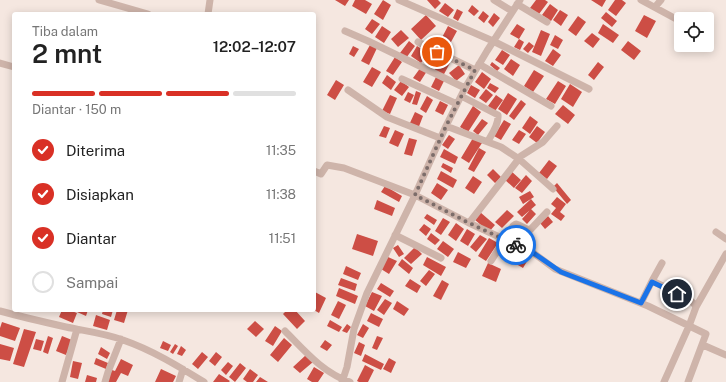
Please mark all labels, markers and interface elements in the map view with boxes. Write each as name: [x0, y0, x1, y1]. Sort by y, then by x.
map controls: [674, 12, 714, 52]
button: locate: [674, 12, 714, 52]
text: Tiba dalam: [32, 24, 98, 39]
pin: [420, 35, 454, 69]
text: 2 mnt: [32, 38, 102, 69]
text: 12:02–12:07: [213, 38, 296, 55]
icon: bag: [426, 41, 448, 63]
text: Diantar · 150 m: [32, 102, 121, 117]
icon: check: [32, 139, 54, 161]
text: Diterima: [66, 142, 125, 159]
text: 11:35: [266, 143, 296, 158]
icon: check: [32, 183, 54, 205]
text: Disiapkan: [66, 186, 134, 203]
text: 11:38: [266, 187, 296, 202]
courier: [496, 225, 536, 265]
icon: check: [32, 227, 54, 249]
text: Diantar: [66, 230, 117, 247]
text: 11:51: [269, 231, 296, 246]
icon: bike: [505, 234, 527, 256]
text: Sampai: [66, 274, 118, 291]
pin: [660, 277, 694, 311]
icon: home: [666, 283, 688, 305]

